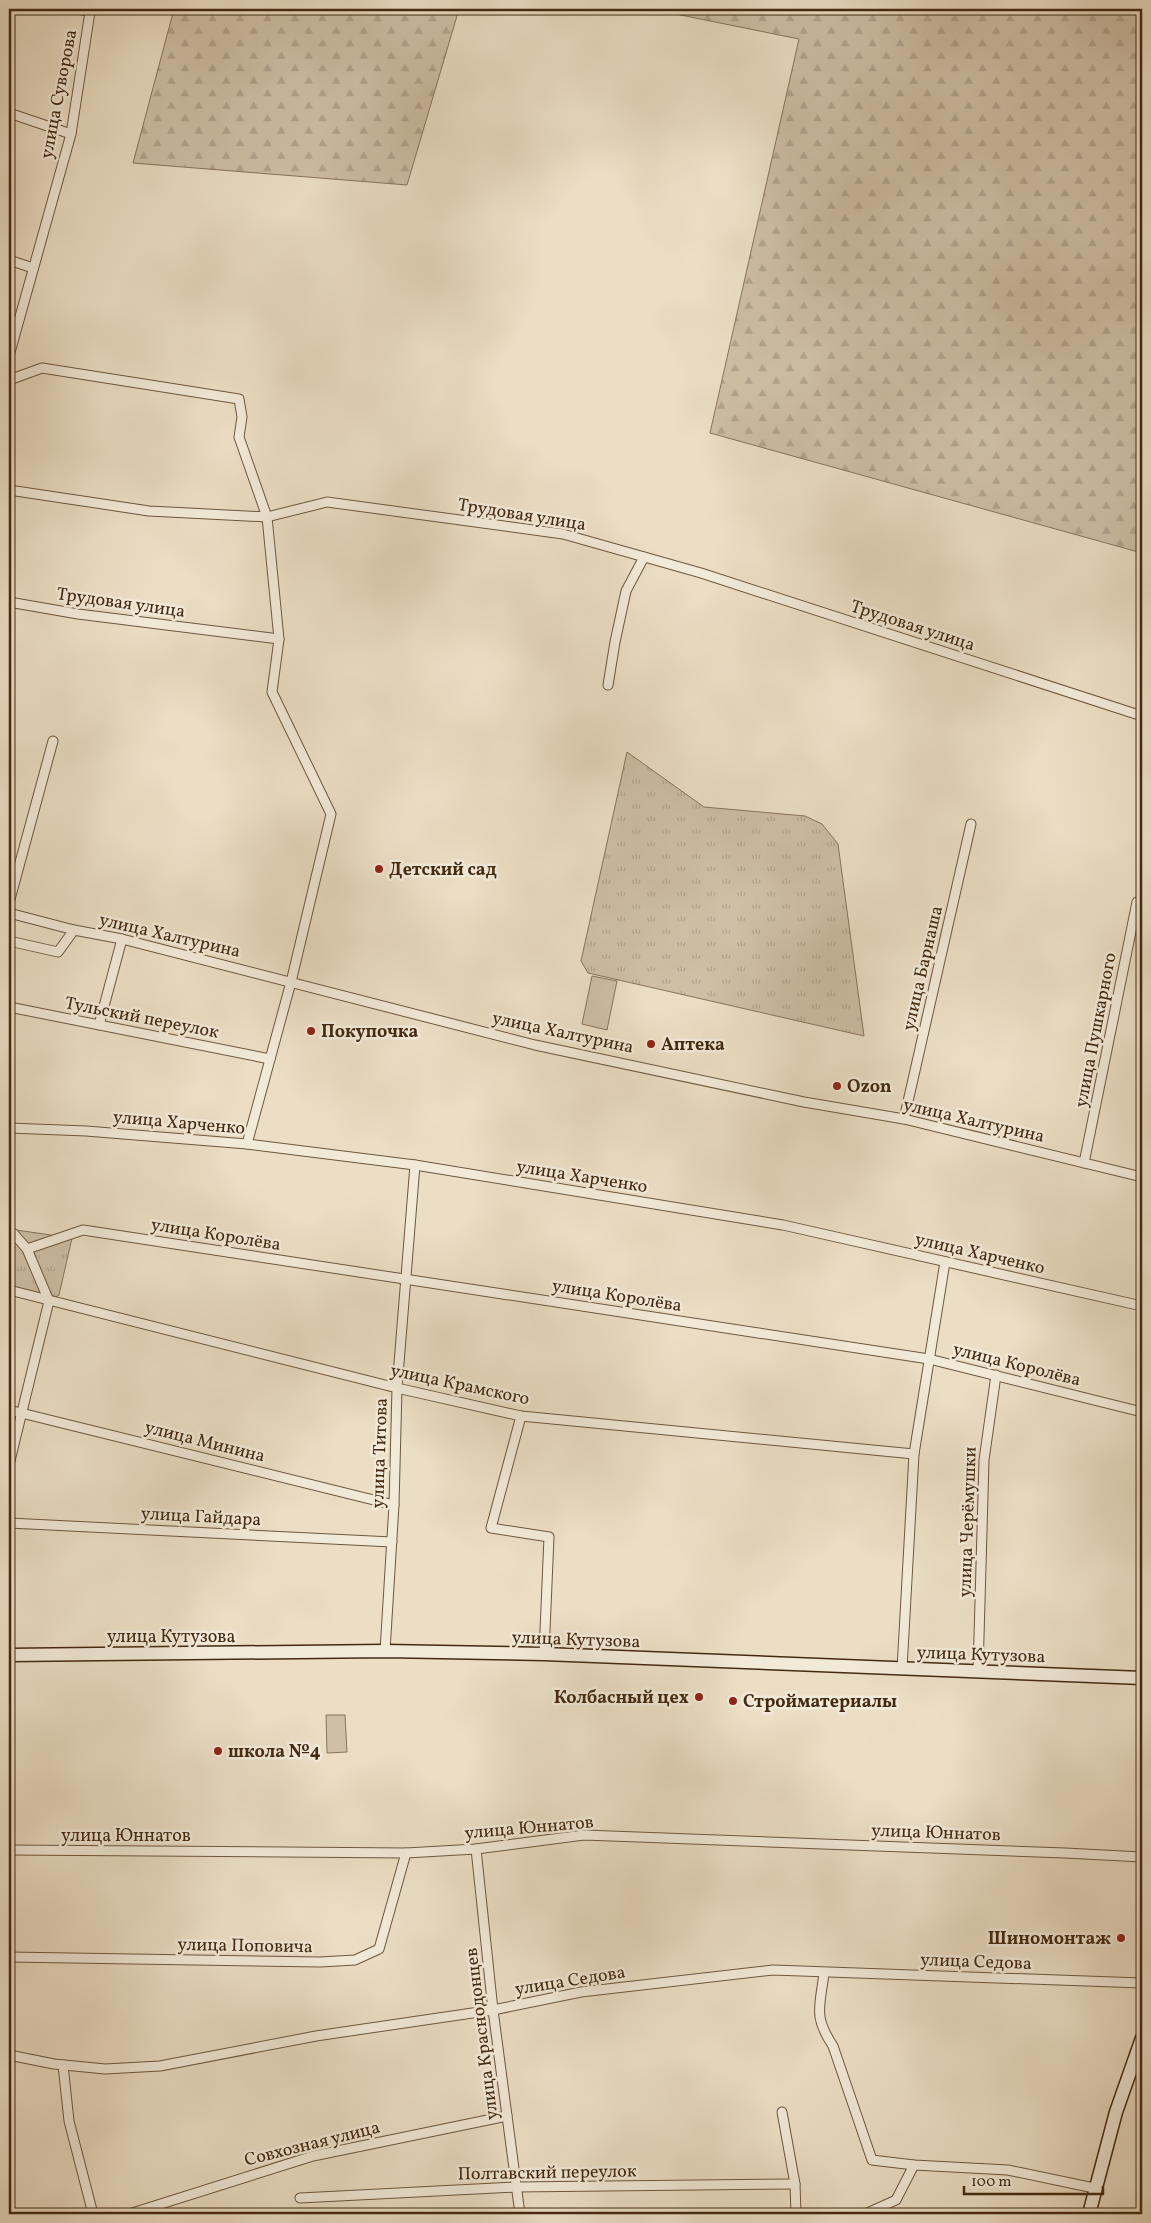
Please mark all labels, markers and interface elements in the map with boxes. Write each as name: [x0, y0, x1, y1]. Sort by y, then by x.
street label: улица Суворова: [35, 27, 84, 161]
street label: Трудовая улица: [456, 493, 588, 538]
street label: Трудовая улица: [55, 582, 187, 625]
street label: Трудовая улица: [847, 595, 978, 658]
place label: Детский сад: [389, 858, 497, 883]
marker: Детский сад: [373, 863, 385, 875]
street label: улица Барнаша: [897, 903, 950, 1033]
street label: улица Халтурина: [97, 908, 243, 965]
street label: улица Пушкарного: [1069, 951, 1124, 1110]
street label: Тульский переулок: [63, 991, 221, 1046]
street label: улица Халтурина: [489, 1006, 636, 1061]
place label: Покупочка: [321, 1020, 419, 1045]
marker: Покупочка: [305, 1025, 317, 1037]
place label: Аптека: [661, 1033, 725, 1058]
marker: Аптека: [645, 1038, 657, 1050]
place label: Ozon: [847, 1075, 892, 1100]
marker: Ozon: [831, 1080, 843, 1092]
street label: улица Халтурина: [901, 1093, 1047, 1150]
street label: улица Харченко: [112, 1105, 246, 1142]
street label: улица Харченко: [514, 1155, 649, 1200]
street label: улица Королёва: [149, 1213, 282, 1258]
street label: улица Харченко: [912, 1227, 1047, 1282]
street label: улица Королёва: [550, 1274, 683, 1319]
street label: улица Королёва: [950, 1337, 1083, 1393]
street label: улица Крамского: [388, 1359, 532, 1412]
street label: улица Титова: [366, 1397, 395, 1509]
street label: улица Минина: [142, 1415, 268, 1470]
street label: улица Черёмушки: [953, 1446, 984, 1598]
street label: улица Гайдара: [140, 1502, 262, 1533]
street label: улица Кутузова: [107, 1625, 235, 1650]
street label: улица Кутузова: [511, 1626, 641, 1655]
street label: улица Кутузова: [916, 1641, 1046, 1670]
place label: Колбасный цех: [554, 1686, 689, 1711]
place label: Стройматериалы: [743, 1690, 897, 1715]
marker: Колбасный цех: [693, 1691, 705, 1703]
marker: Стройматериалы: [727, 1695, 739, 1707]
place label: школа №4: [228, 1740, 321, 1765]
marker: школа №4: [212, 1745, 224, 1757]
street label: улица Юннатов: [463, 1810, 595, 1847]
street label: улица Юннатов: [871, 1819, 1001, 1848]
street label: улица Юннатов: [61, 1824, 191, 1849]
place label: Шиномонтаж: [988, 1927, 1111, 1952]
marker: Шиномонтаж: [1115, 1932, 1127, 1944]
street label: улица Поповича: [177, 1933, 313, 1960]
street label: улица Краснодонцев: [460, 1946, 505, 2121]
street label: улица Седова: [920, 1948, 1032, 1977]
street label: улица Седова: [513, 1960, 627, 2003]
street label: Совхозная улица: [242, 2116, 383, 2173]
street label: Полтавский переулок: [457, 2159, 637, 2188]
scale bar: [964, 2163, 1102, 2195]
text: 100 m: [971, 2172, 1011, 2193]

